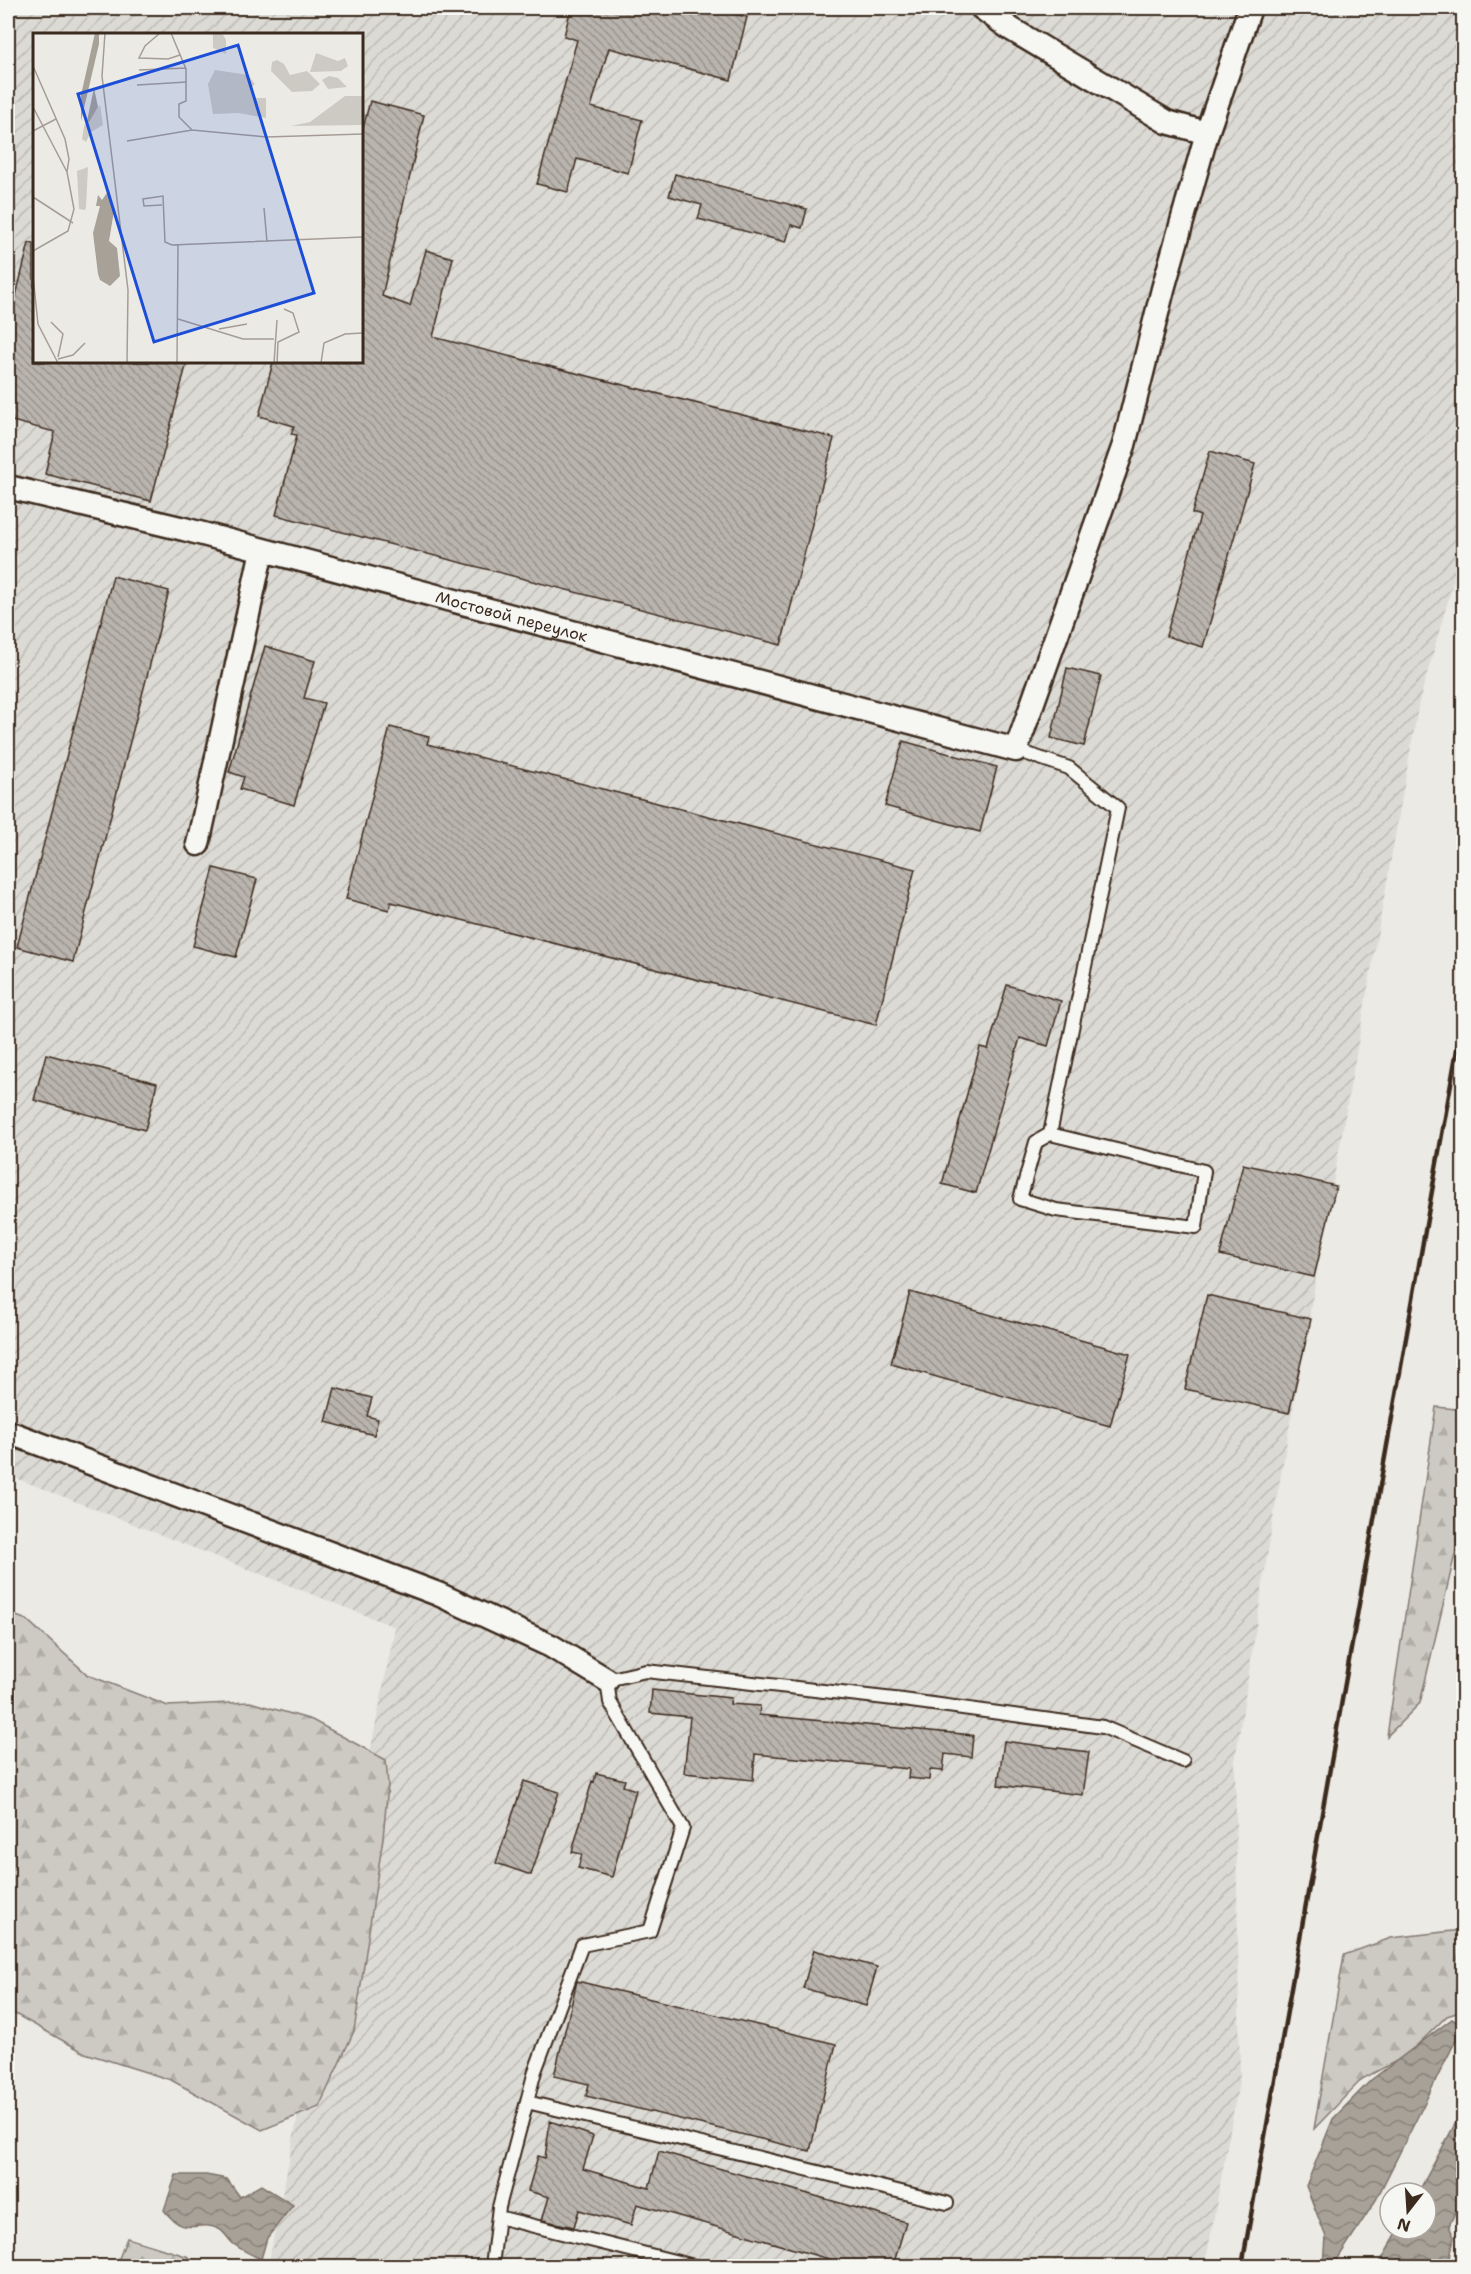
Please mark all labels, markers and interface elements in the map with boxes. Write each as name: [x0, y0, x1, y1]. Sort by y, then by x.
inset map: [33, 33, 363, 363]
street label: Мостовой переулок: [433, 586, 591, 646]
north arrow: [1378, 2181, 1438, 2241]
text: N: [1395, 2213, 1413, 2237]

